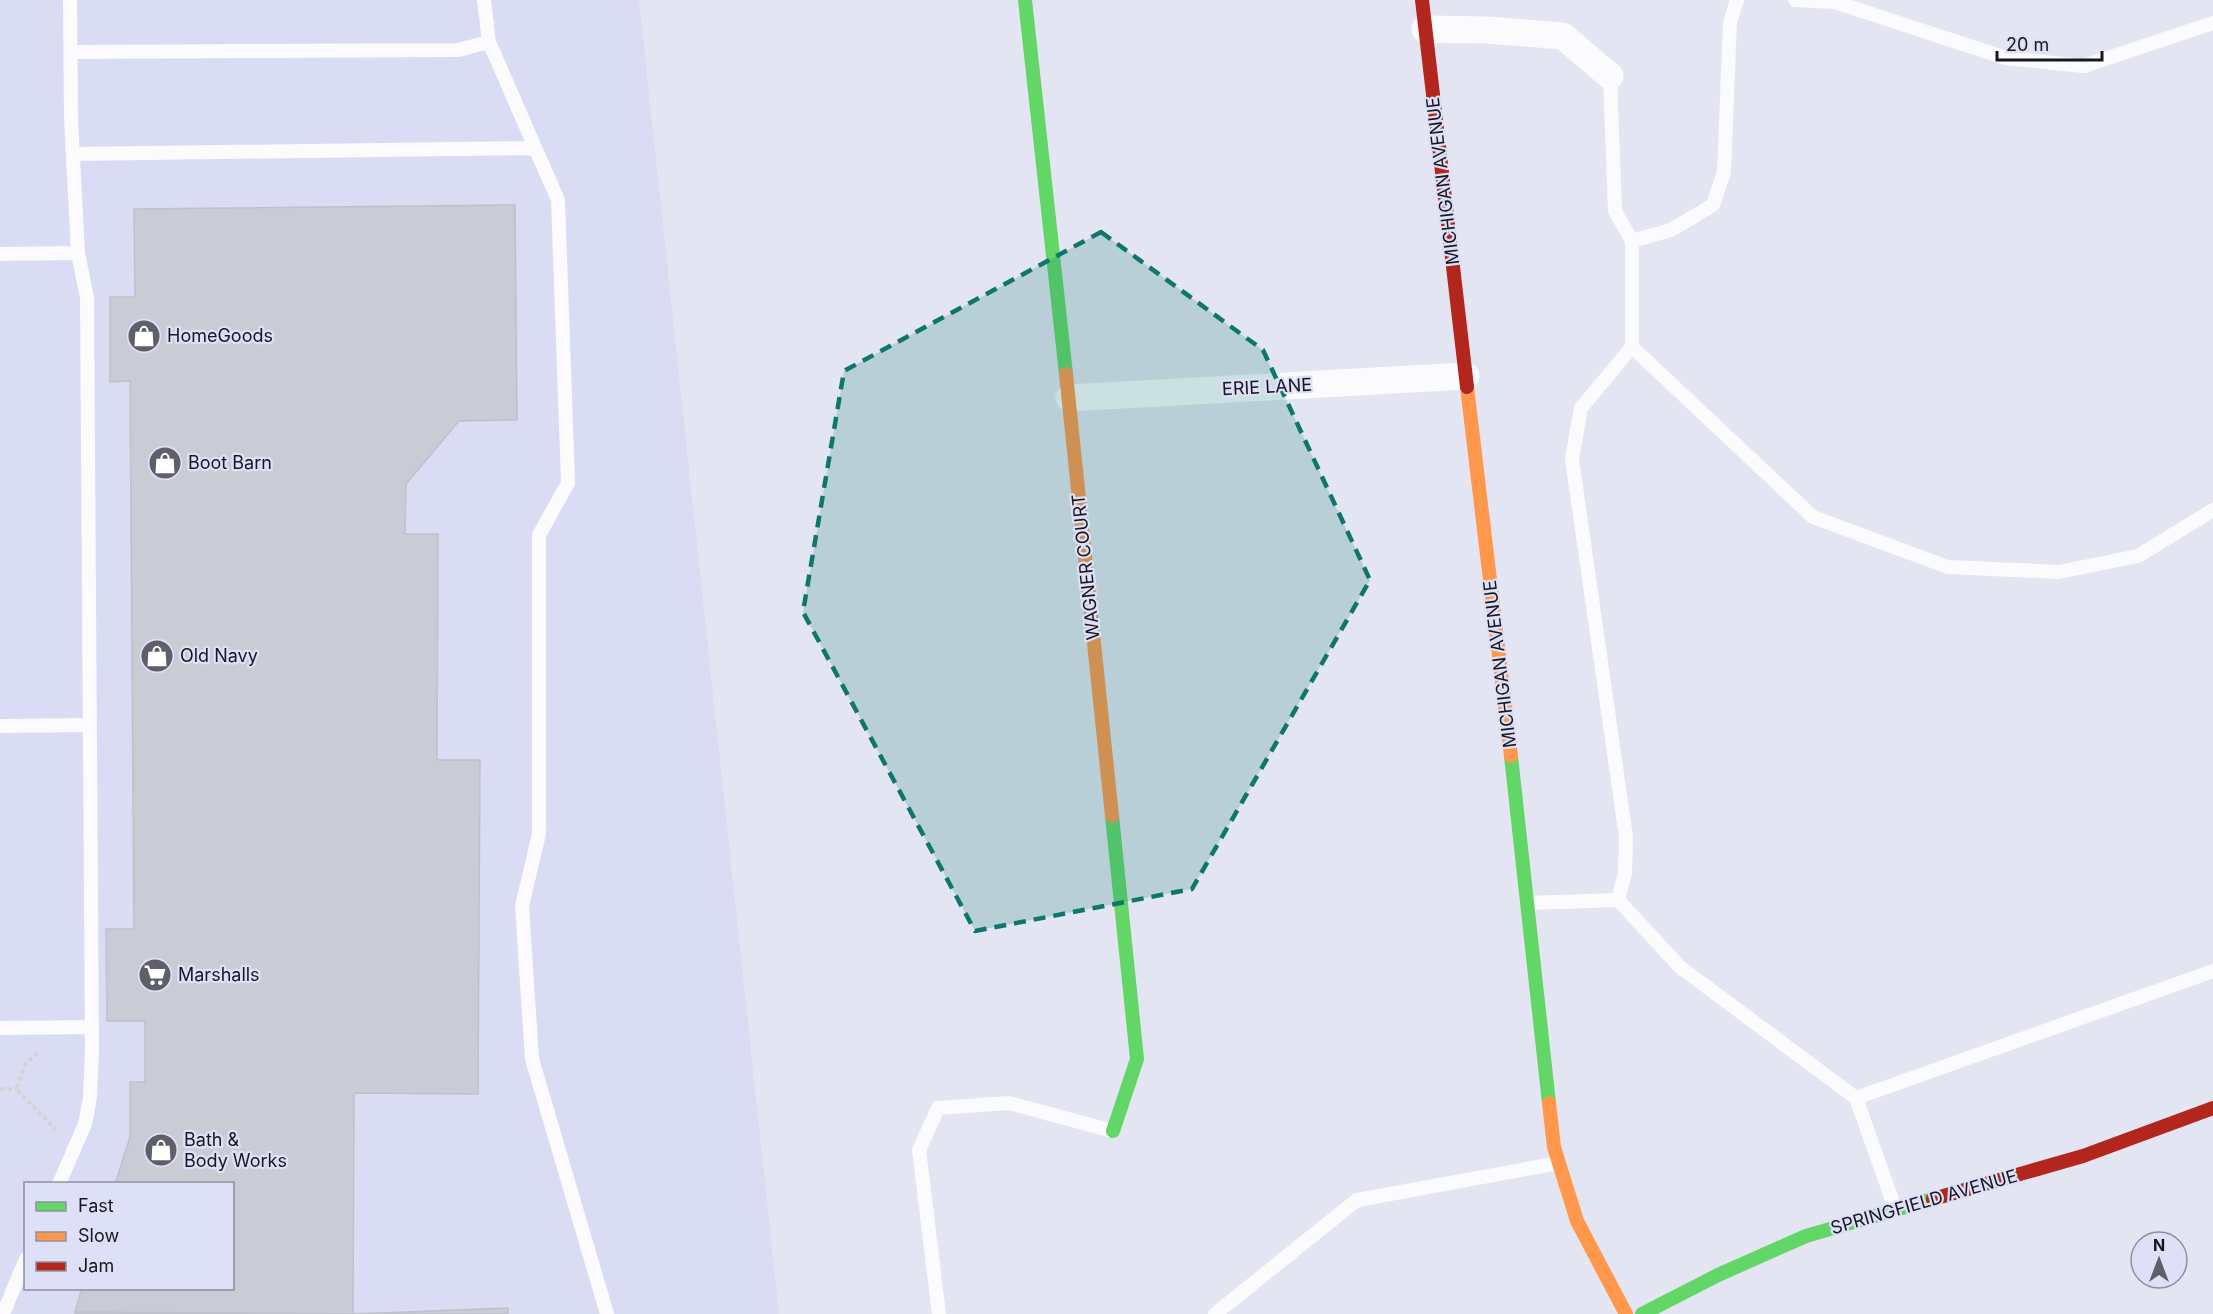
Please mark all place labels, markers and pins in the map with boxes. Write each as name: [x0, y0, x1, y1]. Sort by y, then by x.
shop icon: HomeGoods: [126, 318, 162, 354]
place label: HomeGoods: [167, 325, 273, 346]
shop icon: Boot Barn: [147, 445, 183, 481]
place label: Boot Barn: [188, 452, 272, 473]
shop icon: Old Navy: [139, 638, 175, 674]
place label: Old Navy: [180, 645, 258, 666]
supermarket icon: Marshalls: [137, 957, 173, 993]
place label: Marshalls: [178, 964, 260, 985]
place label: Bath & Body Works: [184, 1129, 287, 1171]
shop icon: Bath & Body Works: [143, 1132, 179, 1168]

